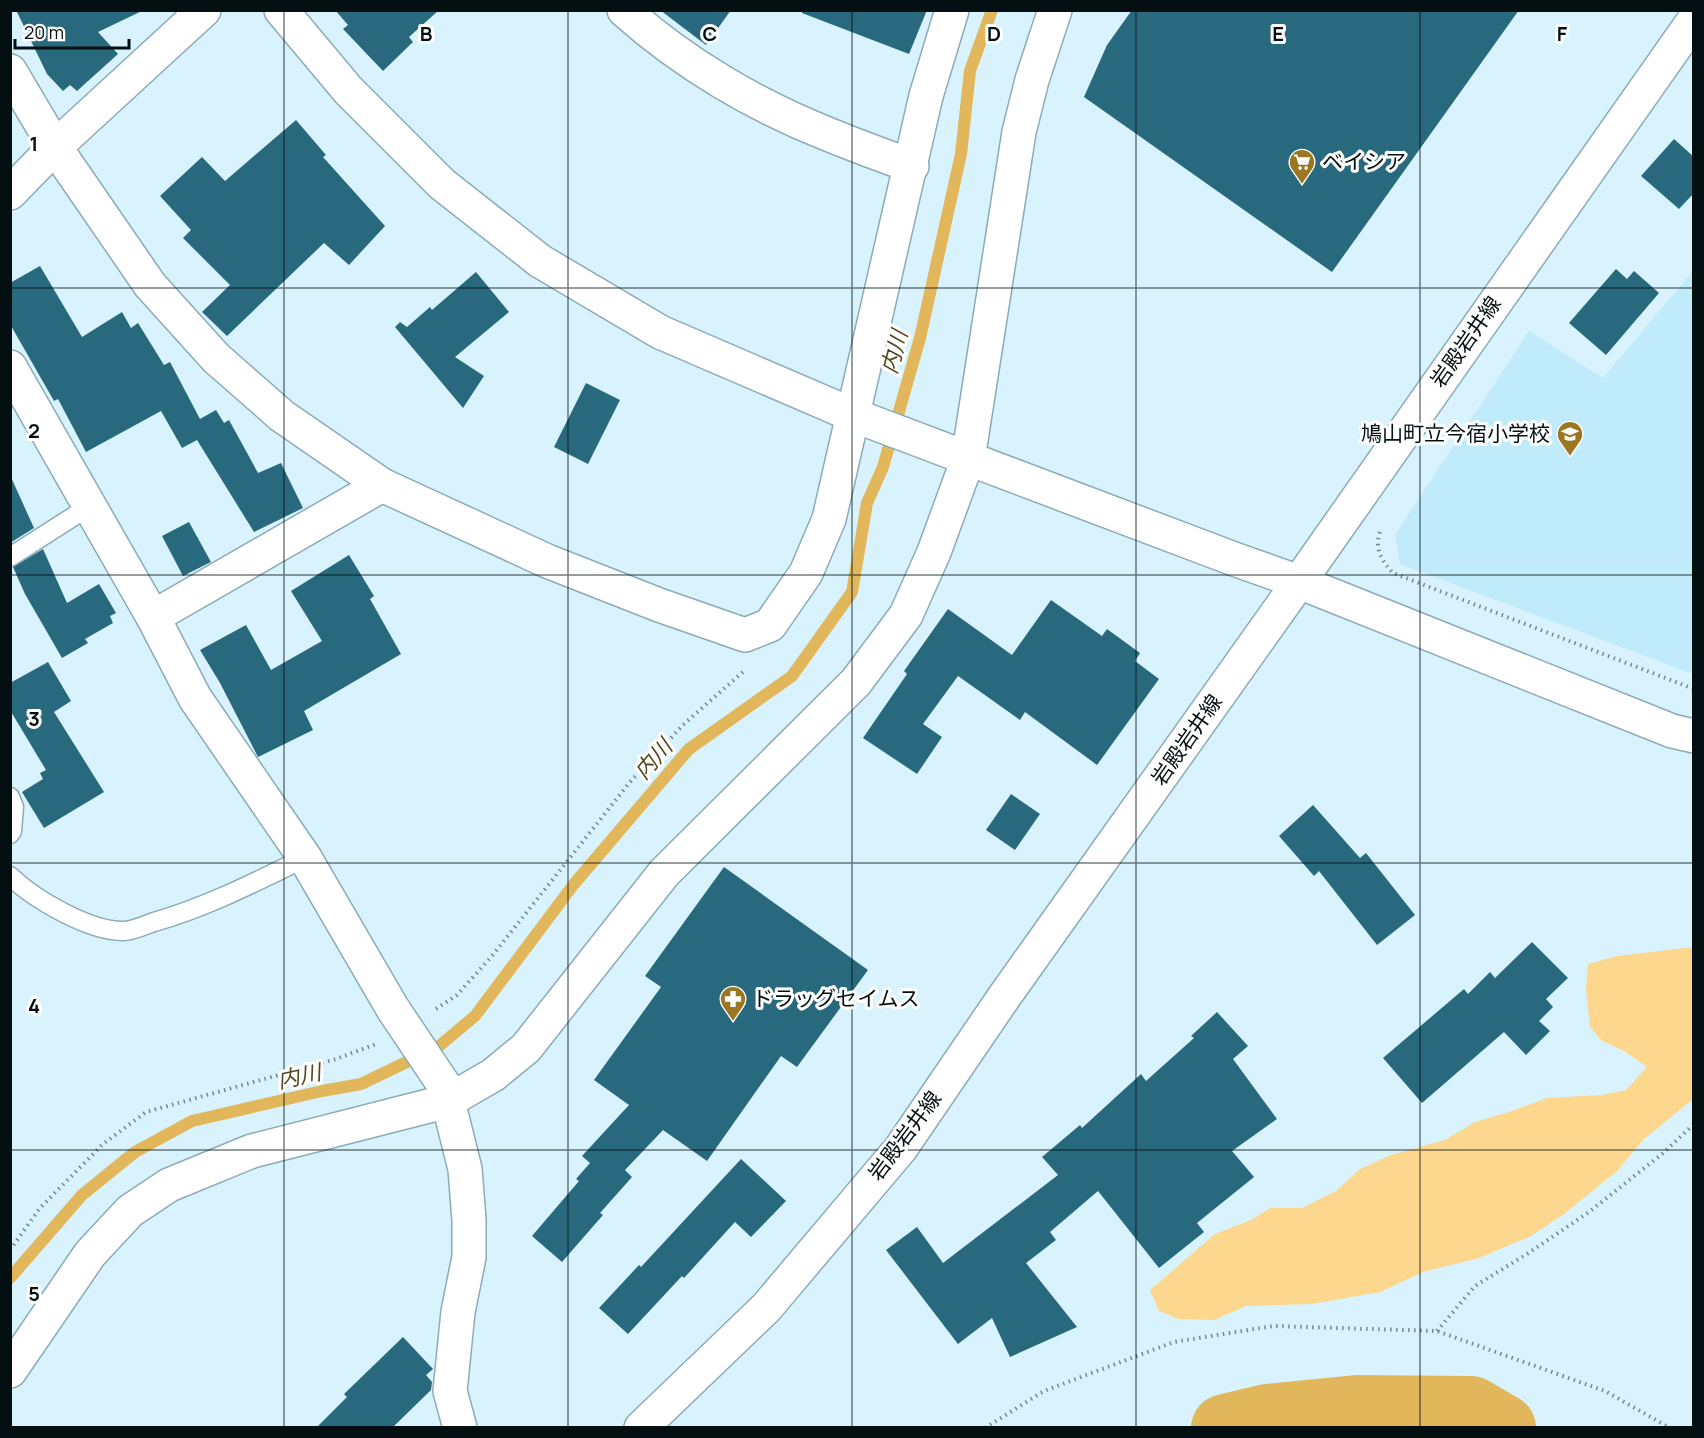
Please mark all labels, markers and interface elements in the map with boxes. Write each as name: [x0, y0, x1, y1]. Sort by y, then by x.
scale bar: [15, 12, 129, 50]
text: 20 m: [24, 20, 64, 44]
text: B: [420, 20, 433, 47]
text: C: [703, 20, 717, 47]
text: D: [987, 20, 1001, 47]
text: E: [1272, 20, 1284, 47]
text: F: [1557, 20, 1568, 47]
text: 1: [30, 130, 38, 157]
supermarket icon: ベイシア: [1287, 147, 1317, 185]
place label: ベイシア: [1322, 147, 1406, 175]
street label: 岩殿岩井線: [1424, 290, 1507, 392]
water label: 内川: [874, 325, 915, 377]
text: 2: [28, 417, 40, 444]
place label: 鳩山町立今宿小学校: [1361, 419, 1550, 447]
school or university icon: 鳩山町立今宿小学校: [1555, 419, 1585, 457]
street label: 岩殿岩井線: [1145, 688, 1228, 790]
text: 3: [28, 705, 40, 732]
water label: 内川: [627, 731, 680, 785]
pharmacy icon: ドラッグセイムス: [718, 984, 748, 1022]
place label: ドラッグセイムス: [752, 984, 920, 1012]
text: 4: [28, 992, 40, 1019]
water label: 内川: [274, 1056, 326, 1095]
street label: 岩殿岩井線: [861, 1085, 947, 1186]
text: 5: [28, 1280, 40, 1307]

